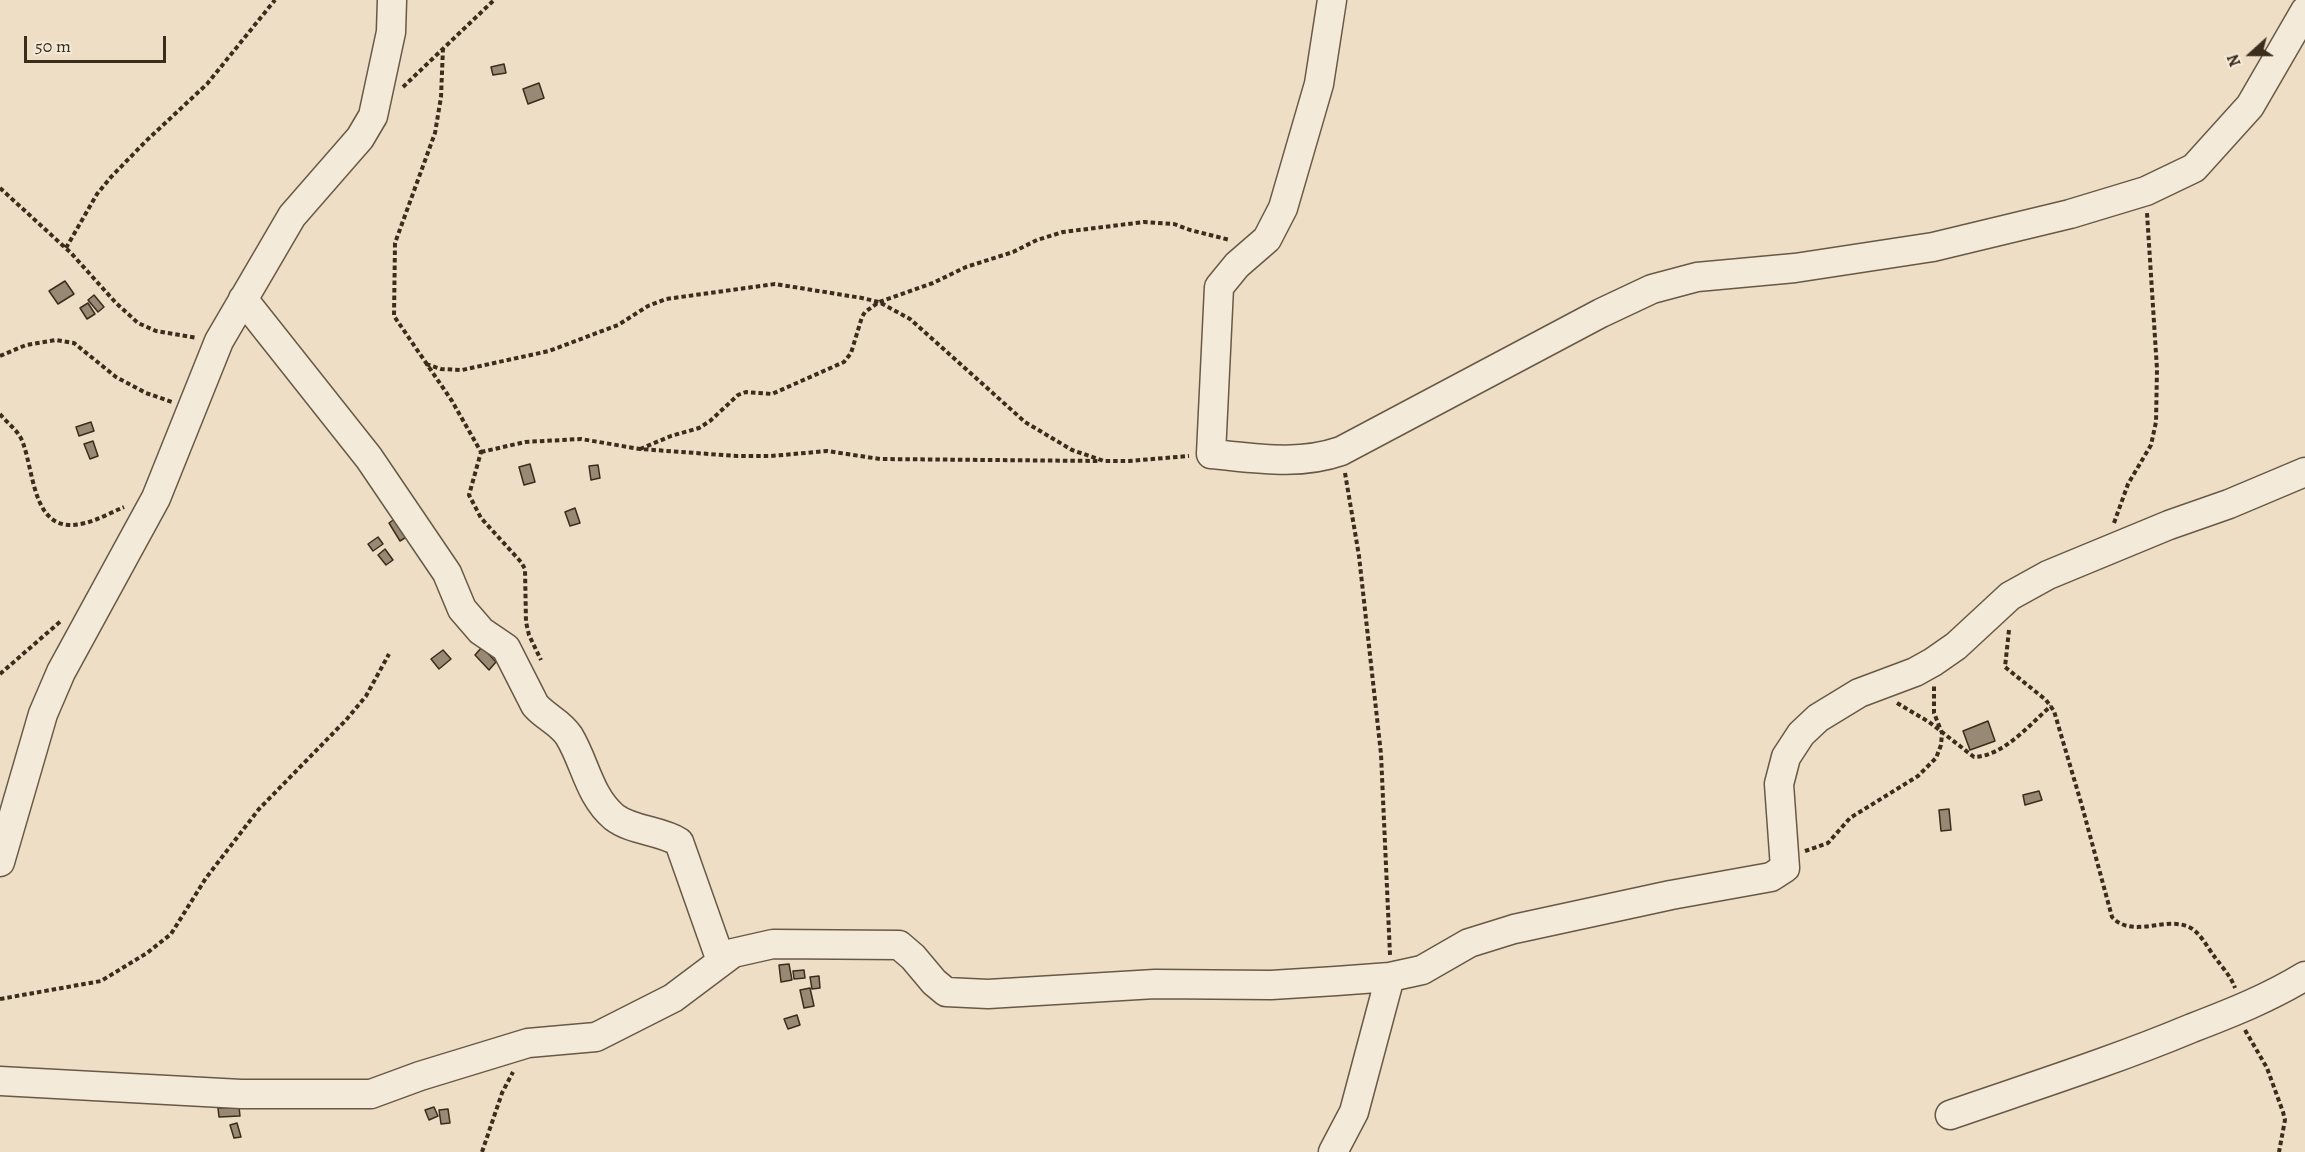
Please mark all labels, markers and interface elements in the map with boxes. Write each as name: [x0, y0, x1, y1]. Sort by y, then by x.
scale bar: [27, 24, 170, 62]
north arrow: [2221, 24, 2281, 84]
text: 50 m: [35, 34, 71, 58]
text: N: [2222, 51, 2247, 70]

